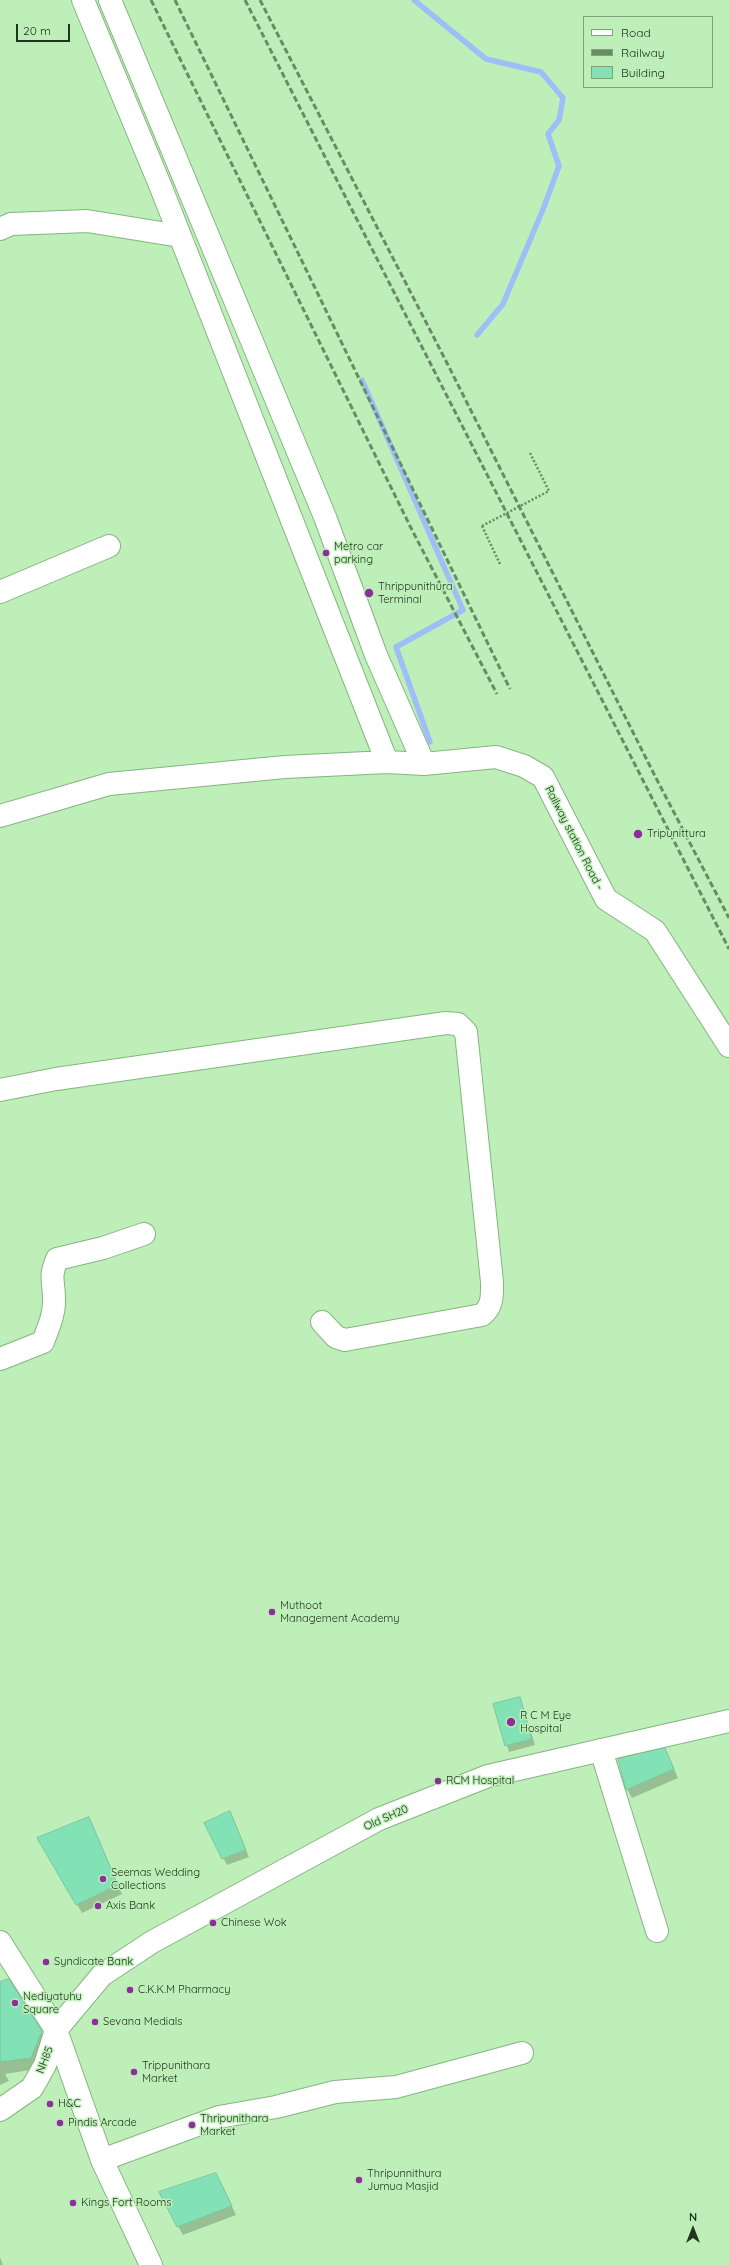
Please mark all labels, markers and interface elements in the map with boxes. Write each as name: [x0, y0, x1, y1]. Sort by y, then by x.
scale bar: [18, 16, 72, 42]
legend: [583, 16, 713, 88]
text: 20 m: [23, 23, 51, 38]
text: Road: [621, 25, 651, 40]
text: Railway: [621, 45, 665, 60]
text: Building: [621, 65, 665, 80]
place label: Metro car parking: [334, 540, 383, 566]
marker: Metro car parking: [321, 548, 331, 558]
place label: Thrippunithura Terminal: [378, 580, 453, 606]
marker: Thrippunithura Terminal: [363, 587, 375, 599]
street label: Railway station Road -: [542, 784, 606, 892]
place label: Tripunittura: [647, 827, 706, 841]
marker: Tripunittura: [632, 828, 644, 840]
place label: Muthoot Management Academy: [280, 1599, 400, 1625]
marker: Muthoot Management Academy: [267, 1607, 277, 1617]
place label: R C M Eye Hospital: [520, 1709, 571, 1735]
marker: R C M Eye Hospital: [505, 1716, 517, 1728]
place label: RCM Hospital: [446, 1774, 514, 1788]
marker: RCM Hospital: [433, 1776, 443, 1786]
street label: Old SH20: [362, 1802, 410, 1834]
place label: Seemas Wedding Collections: [111, 1866, 200, 1892]
marker: Seemas Wedding Collections: [98, 1874, 108, 1884]
place label: Axis Bank: [106, 1899, 155, 1913]
marker: Axis Bank: [93, 1901, 103, 1911]
place label: Chinese Wok: [221, 1916, 287, 1930]
marker: Chinese Wok: [208, 1918, 218, 1928]
place label: Syndicate Bank: [54, 1955, 133, 1969]
marker: Syndicate Bank: [41, 1957, 51, 1967]
place label: C.K.K.M Pharmacy: [138, 1983, 230, 1997]
marker: C.K.K.M Pharmacy: [125, 1985, 135, 1995]
place label: Nediyatuhu Square: [23, 1990, 82, 2016]
marker: Nediyatuhu Square: [10, 1998, 20, 2008]
place label: Sevana Medials: [103, 2015, 183, 2029]
marker: Sevana Medials: [90, 2017, 100, 2027]
street label: NH85: [34, 2045, 56, 2075]
place label: Trippunithara Market: [142, 2059, 210, 2085]
marker: Trippunithara Market: [129, 2067, 139, 2077]
place label: H&C: [58, 2097, 81, 2111]
marker: H&C: [45, 2099, 55, 2109]
place label: Thripunithara Market: [200, 2112, 269, 2138]
place label: Pindis Arcade: [68, 2116, 137, 2130]
marker: Pindis Arcade: [55, 2118, 65, 2128]
marker: Thripunithara Market: [187, 2120, 197, 2130]
place label: Thripunnithura Jumua Masjid: [367, 2167, 441, 2193]
marker: Thripunnithura Jumua Masjid: [354, 2175, 364, 2185]
place label: Kings Fort Rooms: [81, 2196, 172, 2210]
marker: Kings Fort Rooms: [68, 2198, 78, 2208]
north arrow: [673, 2209, 713, 2249]
text: N: [689, 2210, 697, 2224]

